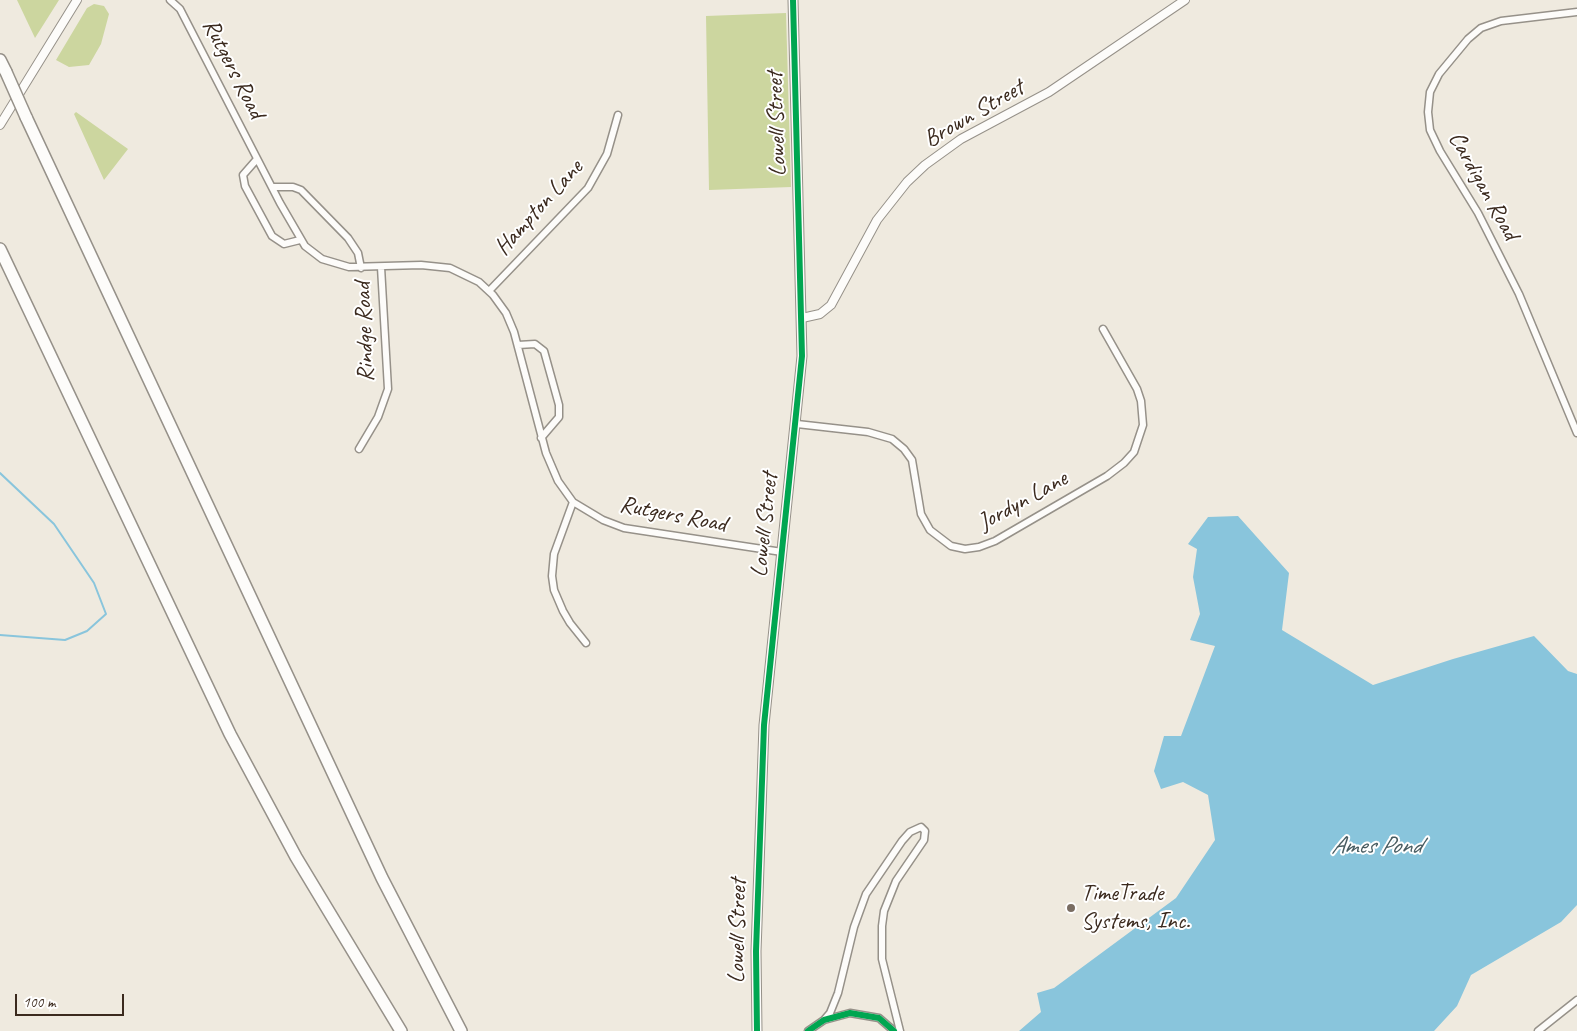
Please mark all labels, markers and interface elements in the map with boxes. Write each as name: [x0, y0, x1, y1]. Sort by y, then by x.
street label: Rutgers Road: [196, 14, 270, 124]
street label: Lowell Street: [761, 71, 793, 177]
street label: Brown Street: [919, 74, 1029, 154]
street label: Cardigan Road: [1441, 127, 1525, 245]
street label: Hampton Lane: [489, 154, 589, 262]
street label: Rindge Road: [349, 282, 381, 382]
street label: Jordyn Lane: [973, 465, 1073, 537]
street label: Lowell Street: [745, 471, 785, 579]
street label: Rutgers Road: [617, 491, 729, 539]
water label: Ames Pond: [1331, 831, 1421, 861]
street label: Lowell Street: [723, 878, 753, 984]
place label: TimeTrade Systems, Inc.: [1081, 880, 1190, 936]
marker: TimeTrade Systems, Inc.: [1065, 902, 1077, 914]
scale bar: [18, 984, 126, 1016]
text: 100 m: [23, 993, 55, 1012]

